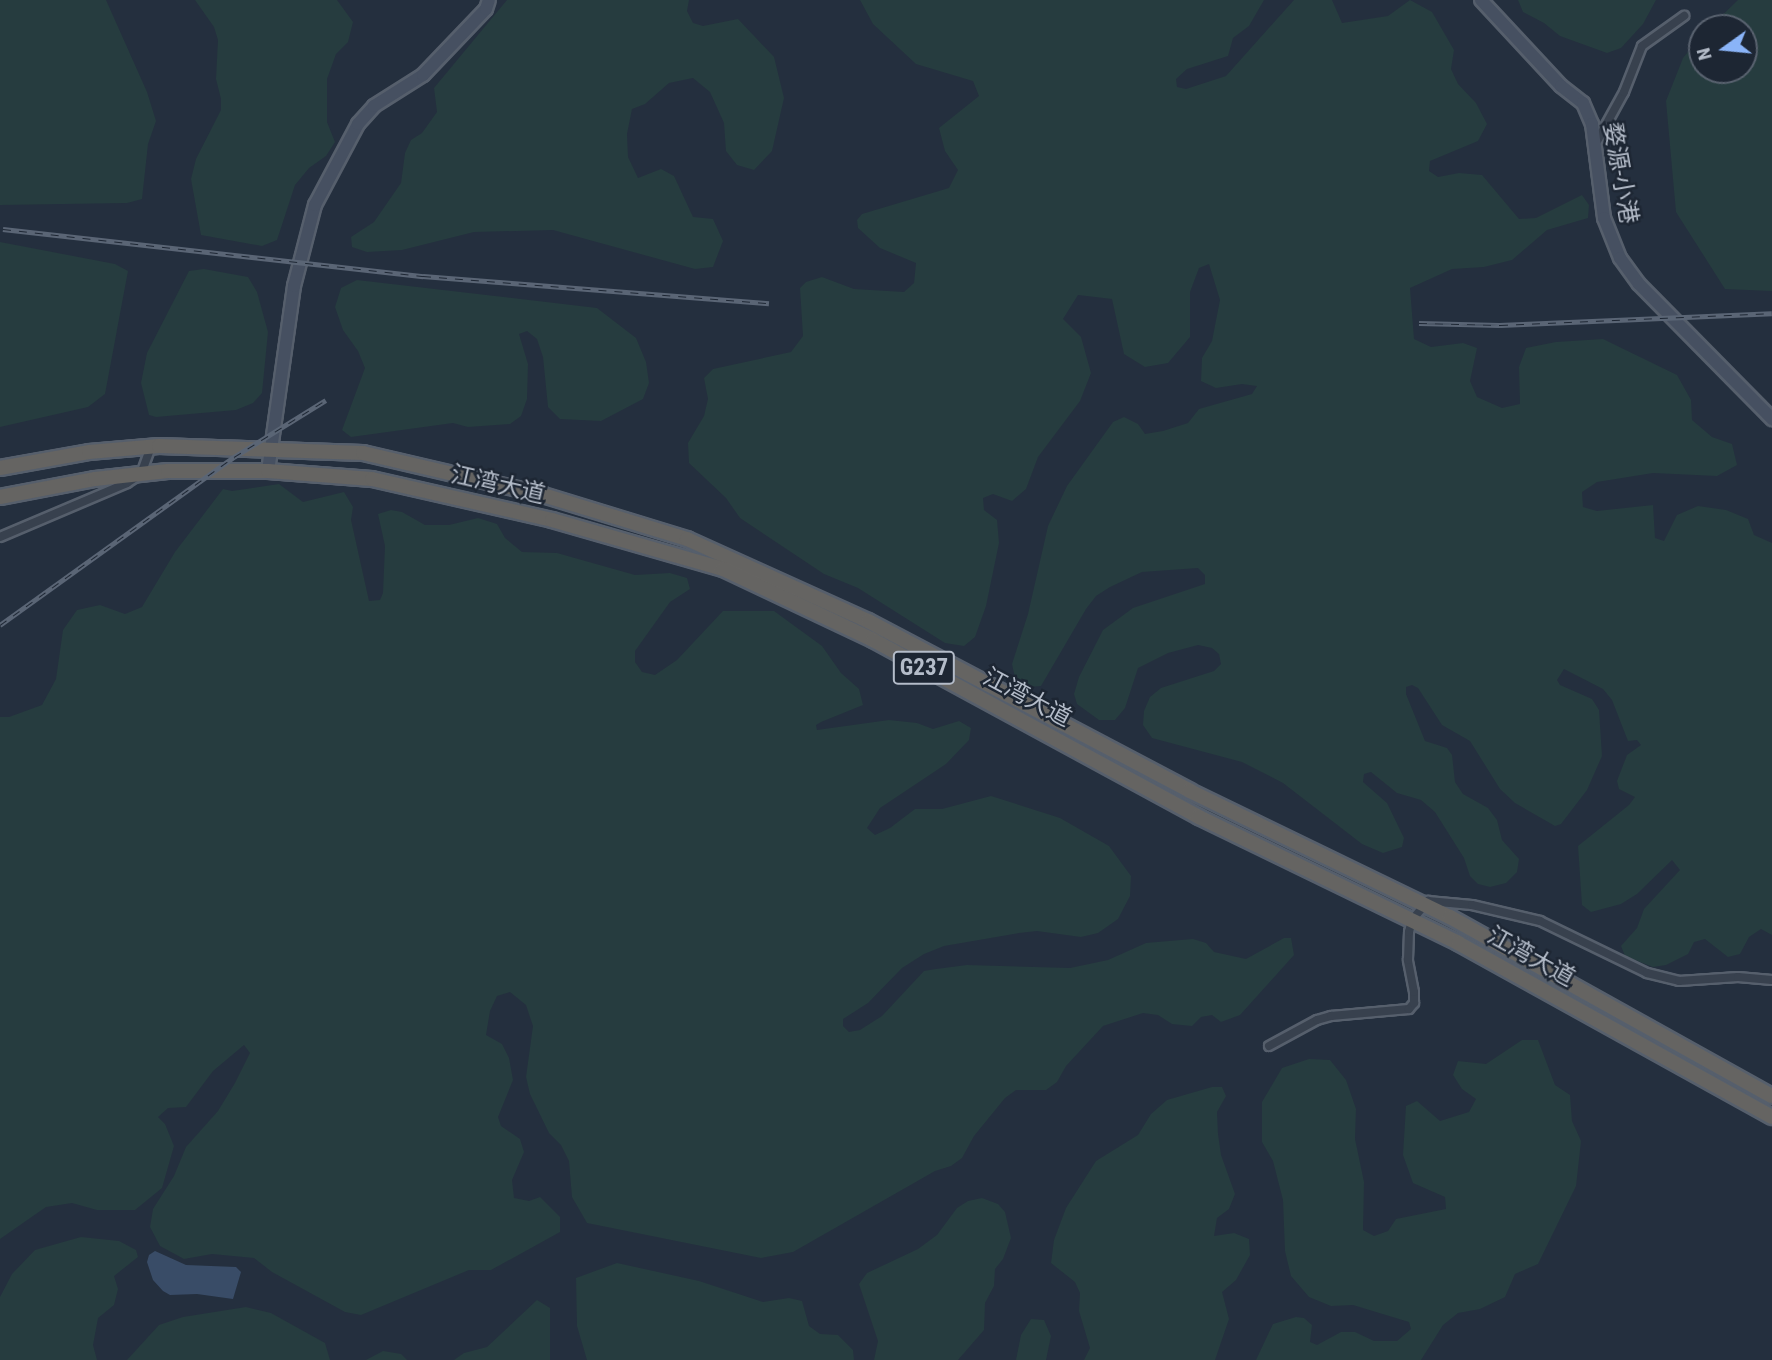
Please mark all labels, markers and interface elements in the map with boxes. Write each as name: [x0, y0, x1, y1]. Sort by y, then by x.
north arrow: [1688, 14, 1758, 84]
text: N: [1692, 45, 1717, 63]
street label: 婺源-小港: [1597, 120, 1643, 226]
street label: 江湾大道: [448, 460, 548, 510]
road number: G237: [892, 648, 956, 688]
street label: 江湾大道: [978, 663, 1076, 733]
street label: 江湾大道: [1482, 921, 1580, 993]

